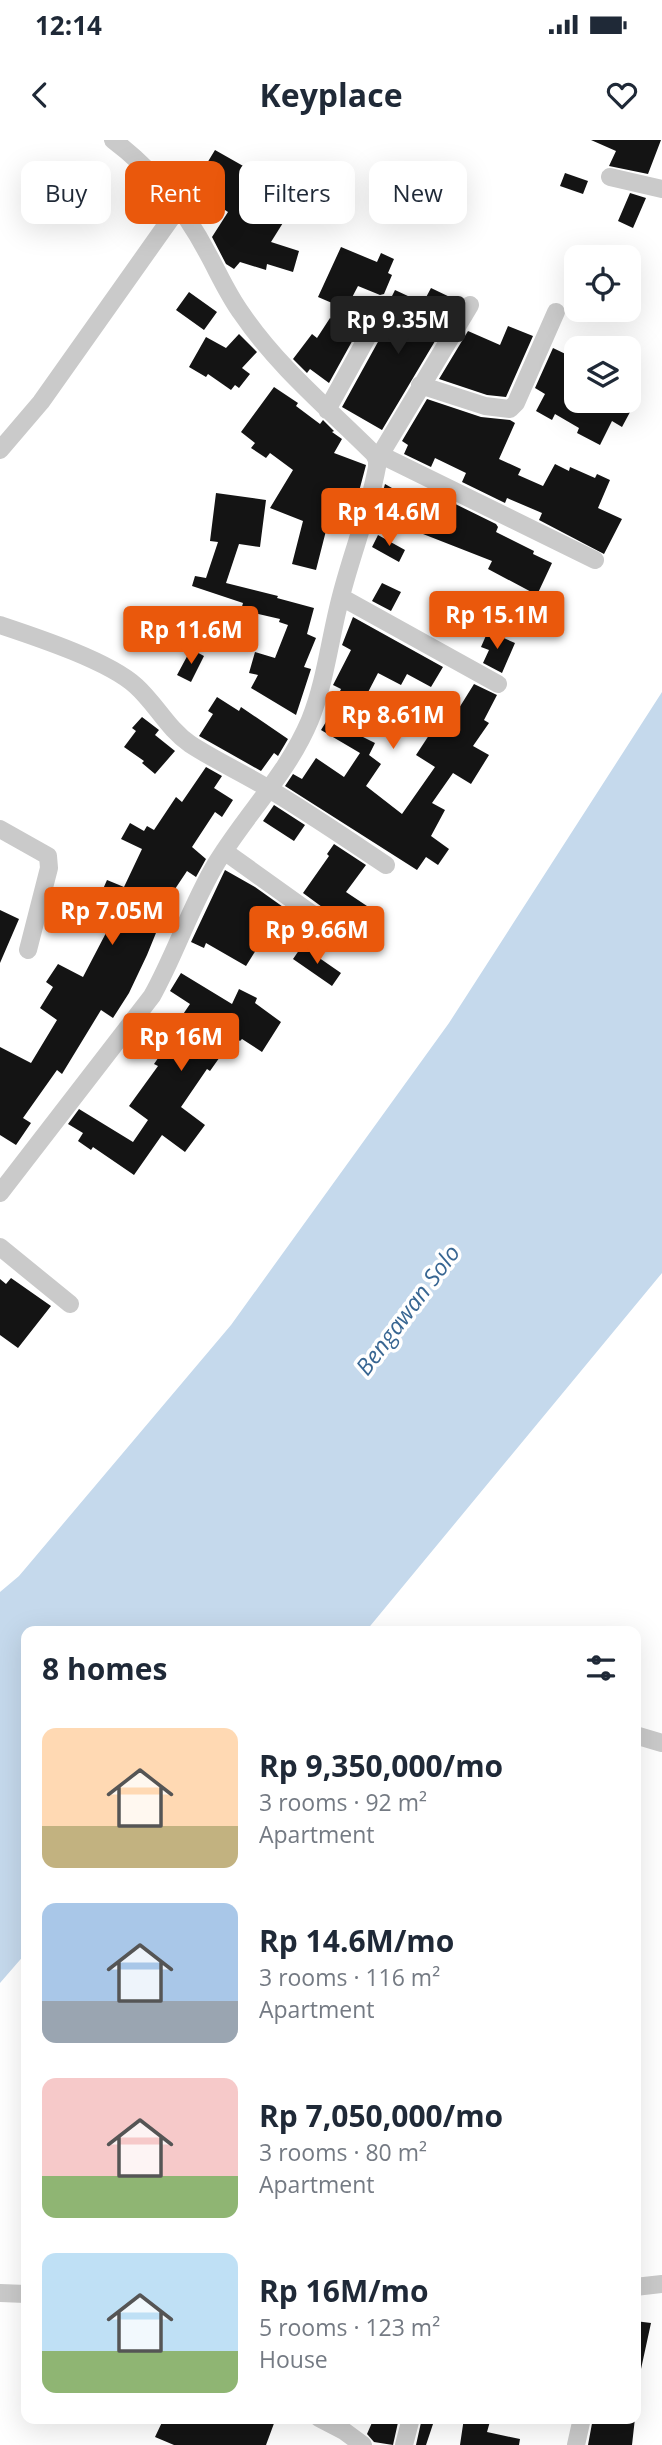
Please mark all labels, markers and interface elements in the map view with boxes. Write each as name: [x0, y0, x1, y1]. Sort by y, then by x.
text: 12:14: [35, 7, 102, 43]
text: Keyplace: [259, 73, 403, 116]
icon: back: [21, 76, 59, 114]
icon: heart: [603, 76, 641, 114]
chip: Buy: [21, 161, 111, 224]
chip: Rent: [125, 161, 225, 224]
chip: Filters: [239, 161, 355, 224]
chip: New: [369, 161, 467, 224]
map controls: [564, 245, 641, 413]
button: locate: [564, 245, 641, 322]
pin: Rp 9.35M: [326, 296, 470, 356]
text: Rp 9.35M: [346, 303, 450, 335]
button: layers: [564, 336, 641, 413]
pin: Rp 14.6M: [317, 488, 461, 548]
text: Rp 14.6M: [337, 495, 441, 527]
pin: Rp 15.1M: [425, 592, 569, 651]
text: Rp 15.1M: [445, 598, 549, 630]
pin: Rp 11.6M: [119, 606, 263, 666]
text: Rp 11.6M: [139, 613, 243, 645]
pin: Rp 8.61M: [321, 692, 465, 751]
text: Rp 8.61M: [341, 698, 445, 730]
pin: Rp 7.05M: [40, 888, 184, 947]
text: Rp 7.05M: [60, 894, 164, 926]
pin: Rp 9.66M: [245, 906, 389, 966]
text: Rp 9.66M: [265, 913, 369, 945]
pin: Rp 16M: [124, 1014, 238, 1073]
text: Rp 16M: [139, 1020, 223, 1052]
water label: Bengawan Solo: [348, 1238, 467, 1381]
text: 8 homes: [42, 1648, 167, 1689]
icon: filters: [582, 1649, 620, 1687]
text: Rp 9,350,000/mo: [259, 1745, 503, 1786]
icon: home: [98, 1756, 182, 1840]
text: 3 rooms · 92 m²: [259, 1786, 427, 1818]
text: Apartment: [259, 1818, 375, 1850]
text: Rp 14.6M/mo: [259, 1920, 454, 1961]
icon: home: [98, 1931, 182, 2015]
text: 3 rooms · 116 m²: [259, 1961, 440, 1993]
text: Apartment: [259, 1993, 375, 2025]
text: Rp 7,050,000/mo: [259, 2095, 503, 2136]
icon: home: [98, 2106, 182, 2190]
text: 3 rooms · 80 m²: [259, 2136, 427, 2168]
text: Apartment: [259, 2168, 375, 2200]
text: Rp 16M/mo: [259, 2270, 429, 2311]
icon: home: [98, 2281, 182, 2365]
text: 5 rooms · 123 m²: [259, 2311, 440, 2343]
text: House: [259, 2343, 328, 2375]

